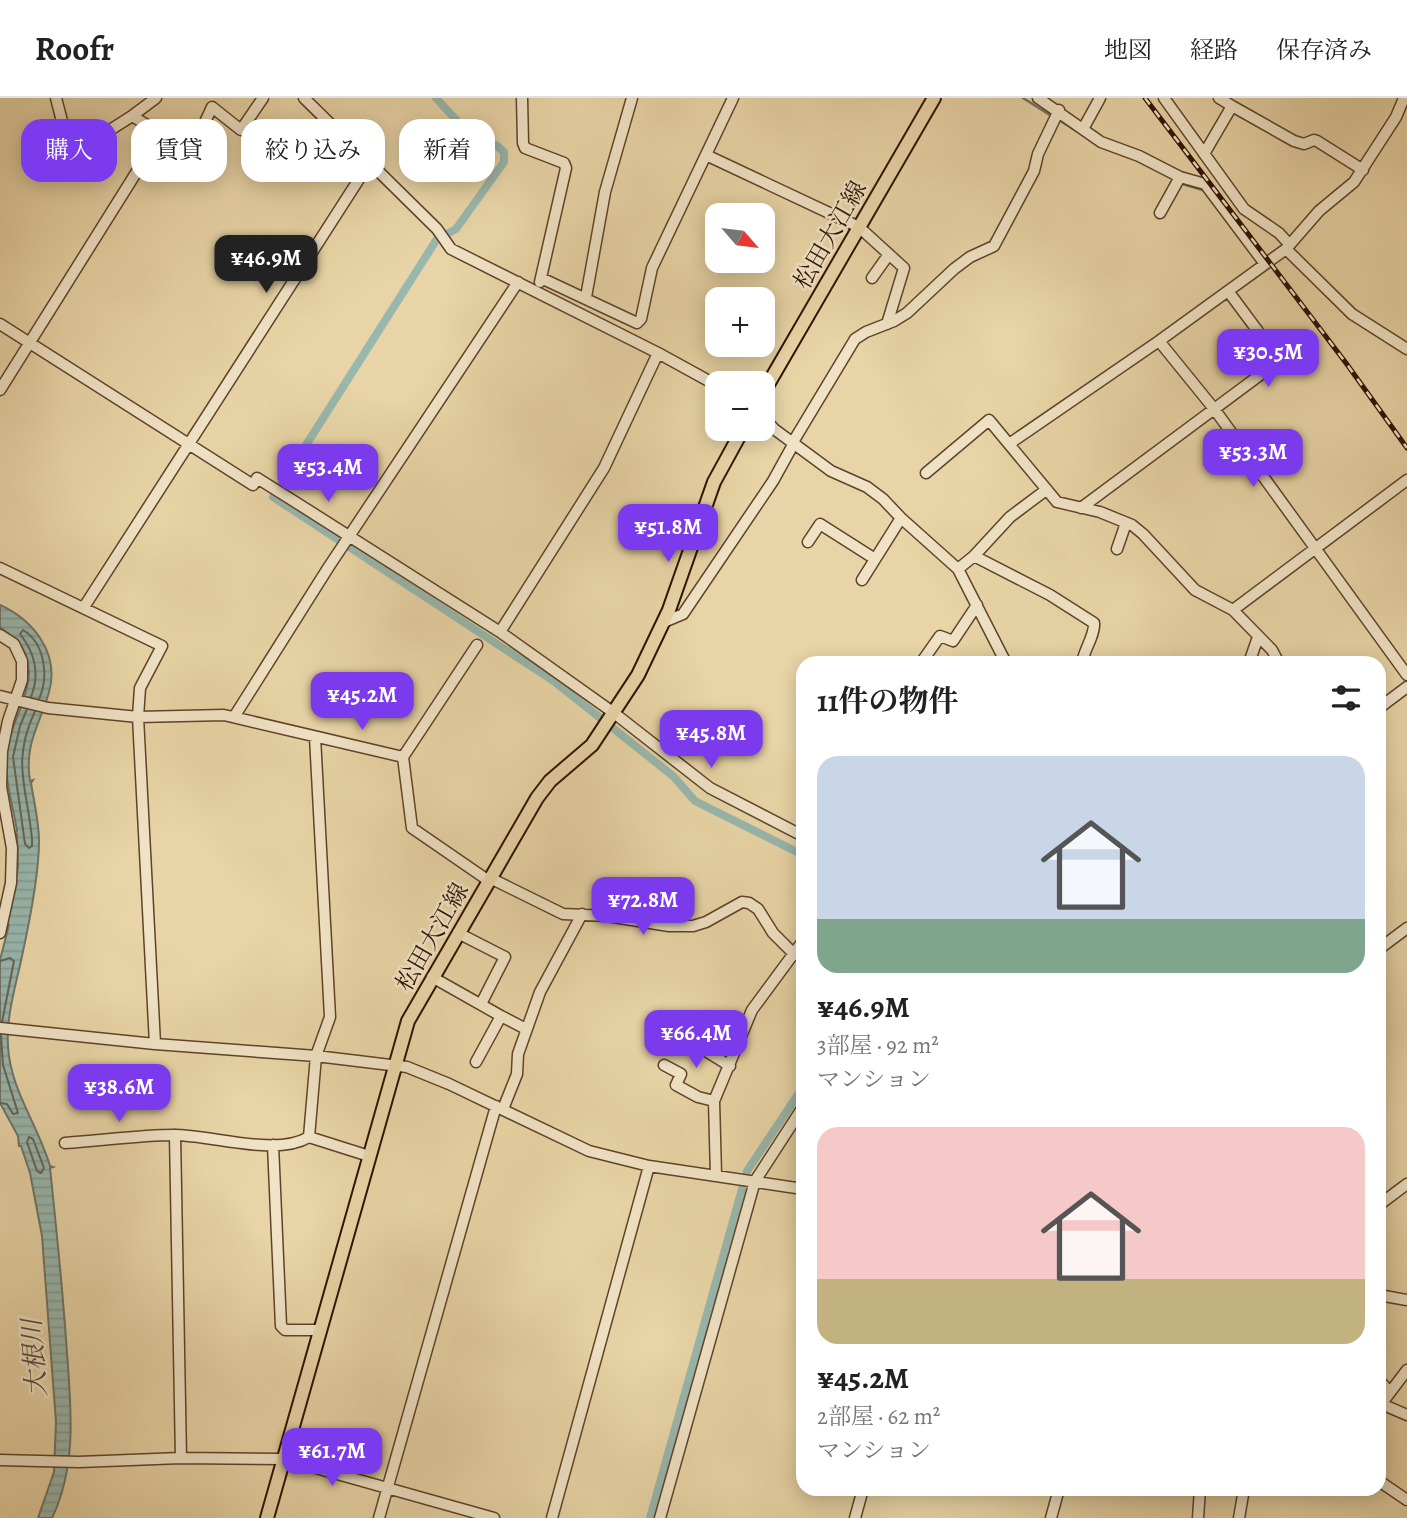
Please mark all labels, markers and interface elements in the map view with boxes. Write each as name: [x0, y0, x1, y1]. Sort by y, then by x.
text: Roofr: [35, 26, 114, 71]
text: 地図: [1104, 34, 1152, 66]
text: 経路: [1190, 34, 1238, 66]
text: 保存済み: [1276, 34, 1372, 66]
chip: 購入: [21, 119, 117, 182]
chip: 賃貸: [131, 119, 227, 182]
chip: 絞り込み: [241, 119, 385, 182]
chip: 新着: [399, 119, 495, 182]
street label: 松田大江線: [786, 175, 874, 295]
north arrow: [705, 203, 775, 273]
map controls: [705, 203, 775, 441]
pin: ¥46.9M: [209, 236, 323, 295]
text: ¥46.9M: [230, 242, 302, 273]
button: +: [705, 287, 775, 357]
pin: ¥30.5M: [1211, 330, 1325, 389]
text: ¥30.5M: [1233, 336, 1303, 367]
button: −: [705, 371, 775, 441]
pin: ¥53.3M: [1196, 430, 1310, 489]
text: ¥53.3M: [1219, 436, 1287, 467]
pin: ¥53.4M: [271, 444, 385, 504]
text: ¥53.4M: [293, 451, 363, 482]
pin: ¥51.8M: [611, 504, 725, 564]
text: ¥51.8M: [634, 511, 702, 542]
pin: ¥45.2M: [305, 672, 419, 732]
text: ¥45.2M: [327, 679, 397, 710]
icon: filters: [1327, 679, 1365, 717]
text: 11件の物件: [817, 681, 958, 721]
pin: ¥45.8M: [654, 710, 768, 770]
text: ¥45.8M: [676, 717, 746, 748]
icon: home: [1028, 802, 1154, 928]
street label: 松田大江線: [388, 877, 476, 997]
pin: ¥72.8M: [586, 878, 700, 937]
text: ¥72.8M: [608, 884, 678, 915]
text: ¥46.9M: [817, 987, 910, 1027]
pin: ¥66.4M: [639, 1010, 753, 1070]
text: ¥66.4M: [660, 1017, 732, 1048]
text: 3部屋 · 92 m²: [817, 1030, 939, 1061]
text: マンション: [817, 1064, 931, 1095]
pin: ¥38.6M: [62, 1065, 176, 1124]
text: ¥38.6M: [84, 1071, 154, 1102]
icon: home: [1028, 1173, 1154, 1299]
water label: 大根川: [14, 1315, 55, 1398]
text: ¥45.2M: [817, 1358, 909, 1398]
text: 2部屋 · 62 m²: [817, 1401, 940, 1432]
pin: ¥61.7M: [275, 1428, 389, 1488]
text: ¥61.7M: [298, 1435, 366, 1466]
text: マンション: [817, 1435, 931, 1466]

